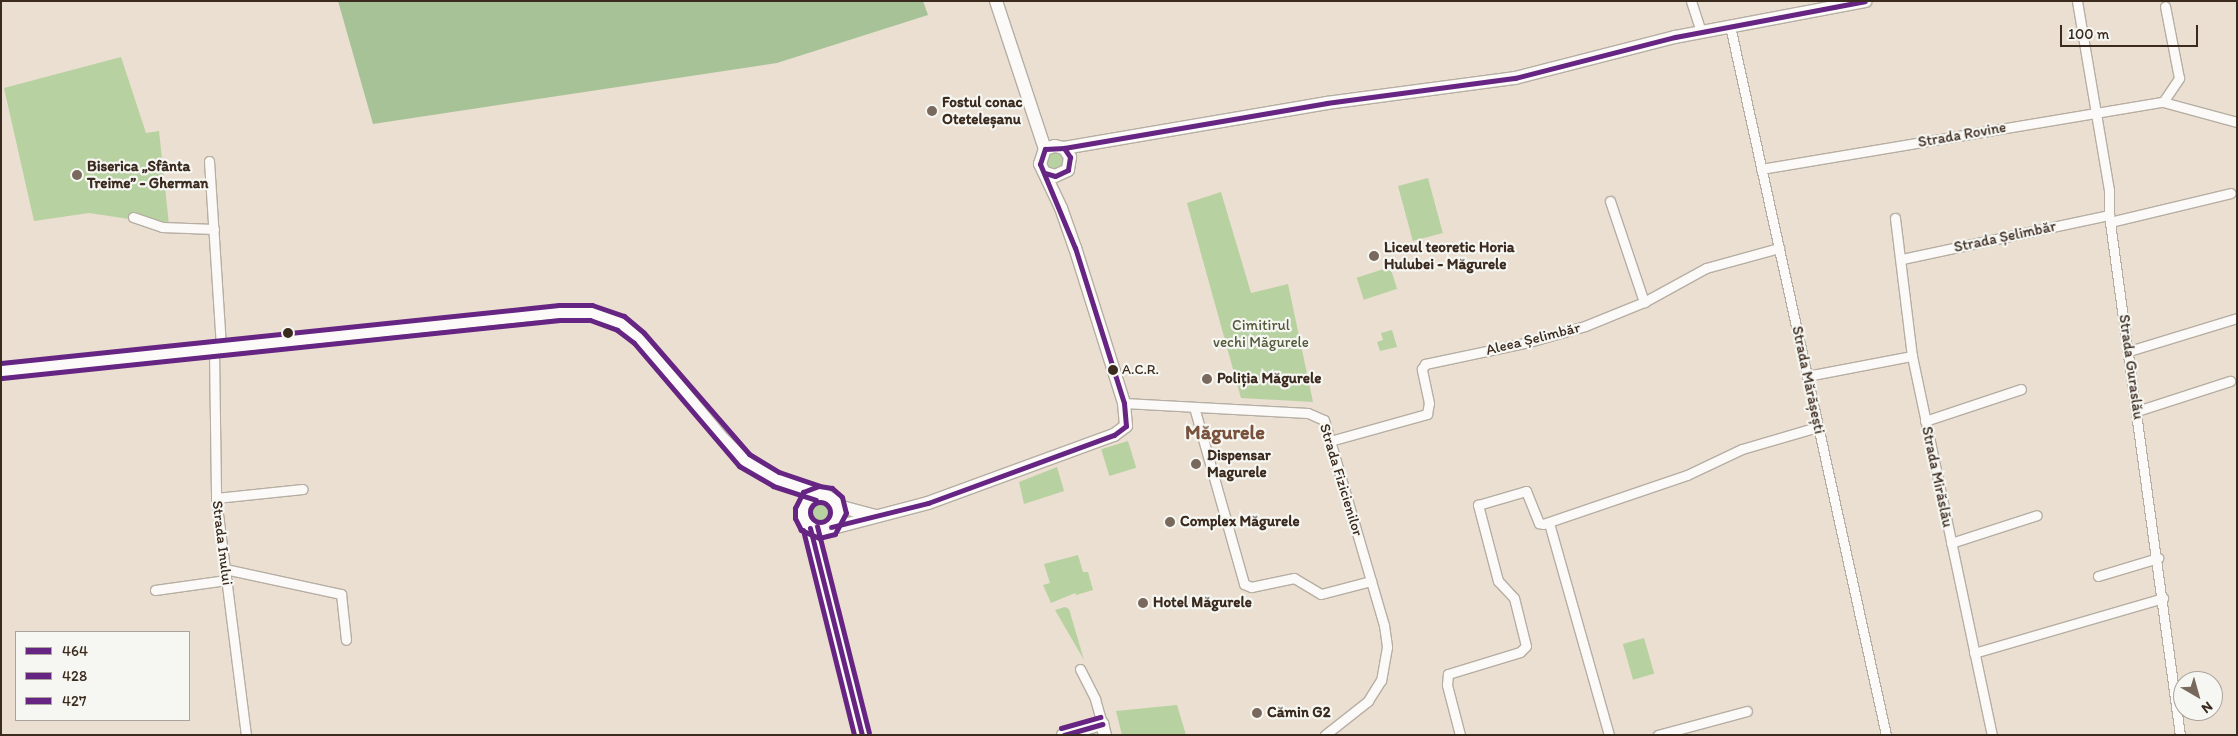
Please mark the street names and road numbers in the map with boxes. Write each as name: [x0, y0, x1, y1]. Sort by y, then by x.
street label: Strada Rovine: [1917, 118, 2007, 152]
street label: Strada Șelimbăr: [1952, 217, 2058, 257]
street label: Strada Guraslău: [2115, 314, 2147, 420]
street label: Aleea Șelimbăr: [1484, 319, 1582, 359]
street label: Strada Mărășești: [1788, 324, 1828, 436]
street label: Strada Fizicienilor: [1315, 422, 1367, 538]
street label: Strada Mirăslău: [1918, 425, 1956, 529]
street label: Strada Inului: [208, 500, 236, 586]

